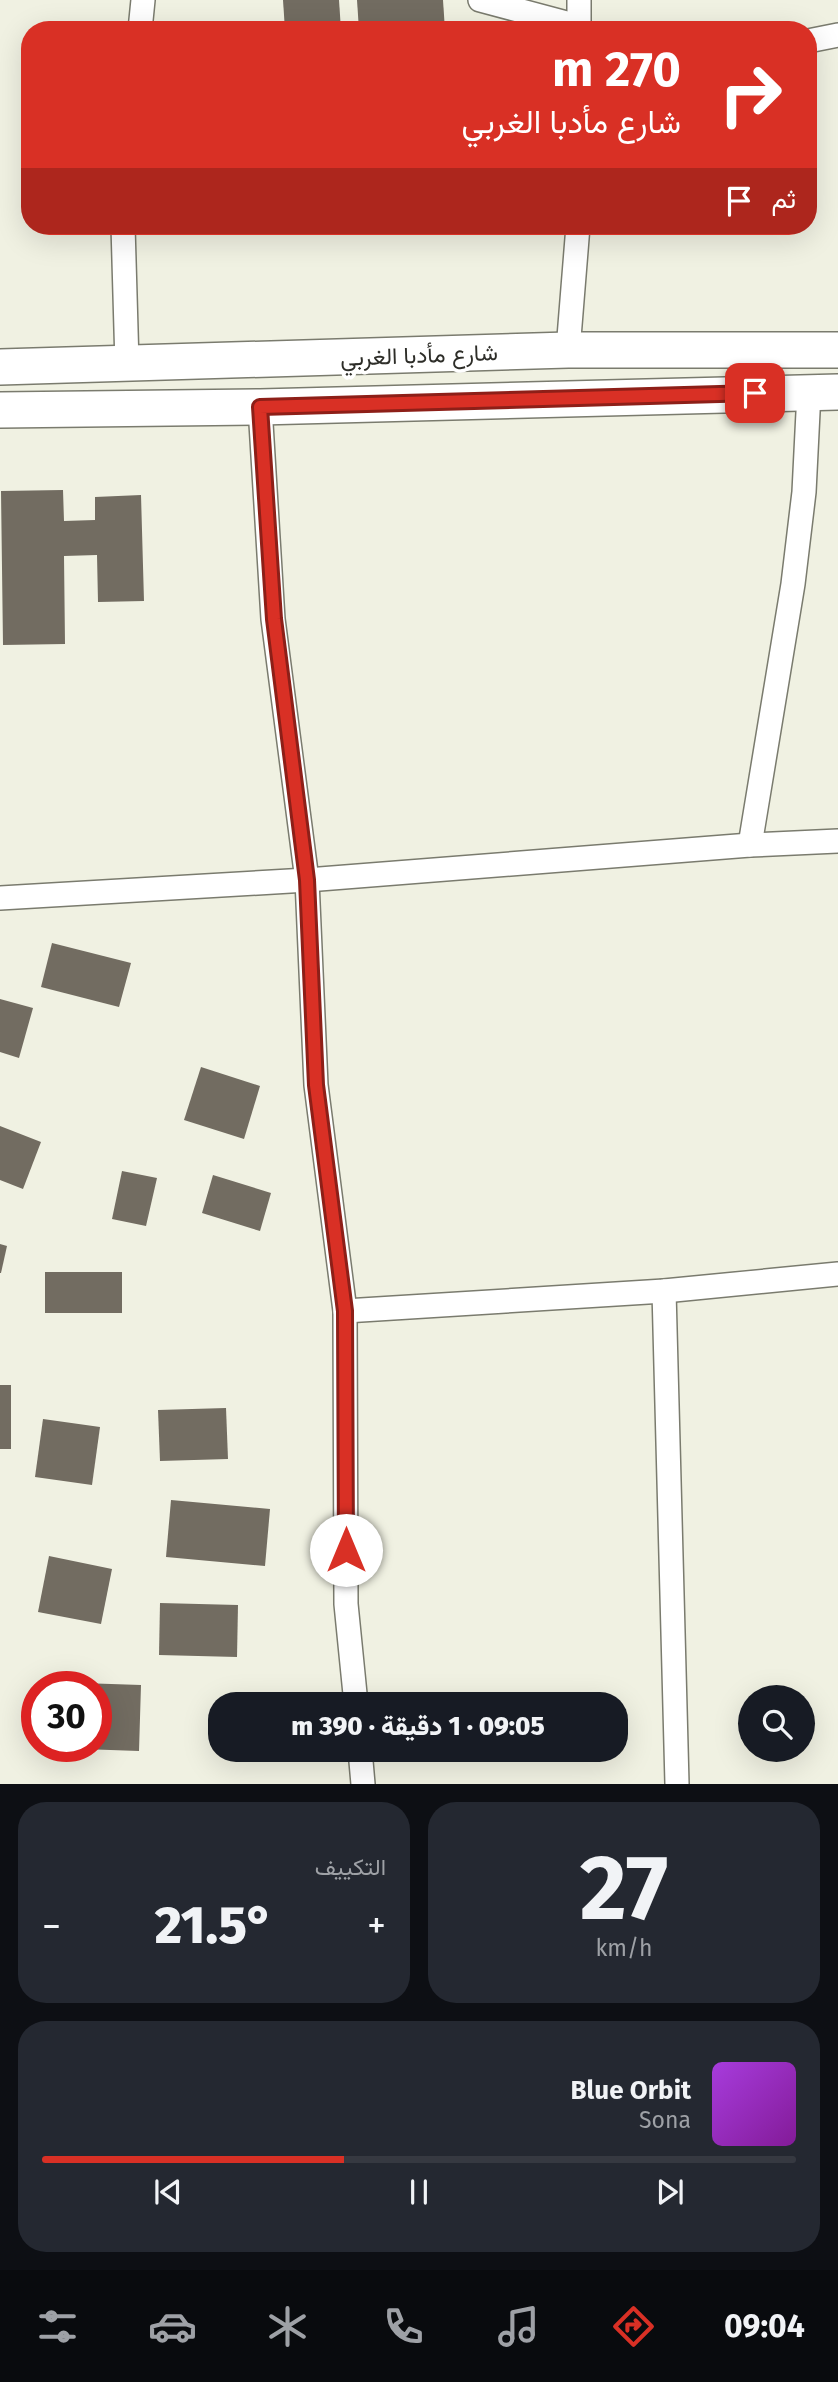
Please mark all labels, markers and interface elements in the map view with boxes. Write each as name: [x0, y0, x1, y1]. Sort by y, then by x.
text: 270 m: [552, 40, 681, 99]
icon: right: [705, 49, 796, 140]
text: شارع مأدبا الغربي: [461, 103, 681, 141]
icon: arrive: [720, 182, 758, 220]
text: ثم: [772, 184, 796, 215]
street label: شارع مأدبا الغربي: [340, 338, 499, 377]
pin: [725, 363, 785, 423]
icon: arrive: [736, 374, 774, 412]
position arrow: [309, 1513, 383, 1587]
speed limit sign: 30: [21, 1671, 112, 1762]
map controls: [738, 1685, 815, 1762]
button: search: [738, 1685, 815, 1762]
text: 09:05 · 1 دقيقة · 390 m: [291, 1711, 545, 1742]
text: 27: [580, 1834, 668, 1943]
text: التكييف: [315, 1853, 386, 1881]
text: 21.5°: [155, 1894, 273, 1957]
text: −: [42, 1903, 61, 1949]
text: +: [367, 1903, 386, 1949]
text: km/h: [596, 1934, 652, 1962]
text: Blue Orbit: [571, 2075, 691, 2106]
text: Sona: [639, 2106, 691, 2134]
icon: previous: [149, 2173, 187, 2211]
icon: pause: [400, 2173, 438, 2211]
icon: next: [651, 2173, 689, 2211]
icon: filters: [33, 2302, 82, 2351]
icon: car: [148, 2302, 197, 2351]
icon: climate: [263, 2302, 312, 2351]
icon: phone: [379, 2302, 428, 2351]
icon: music: [494, 2302, 543, 2351]
icon: directions: [609, 2302, 658, 2351]
text: 09:04: [724, 2307, 805, 2345]

